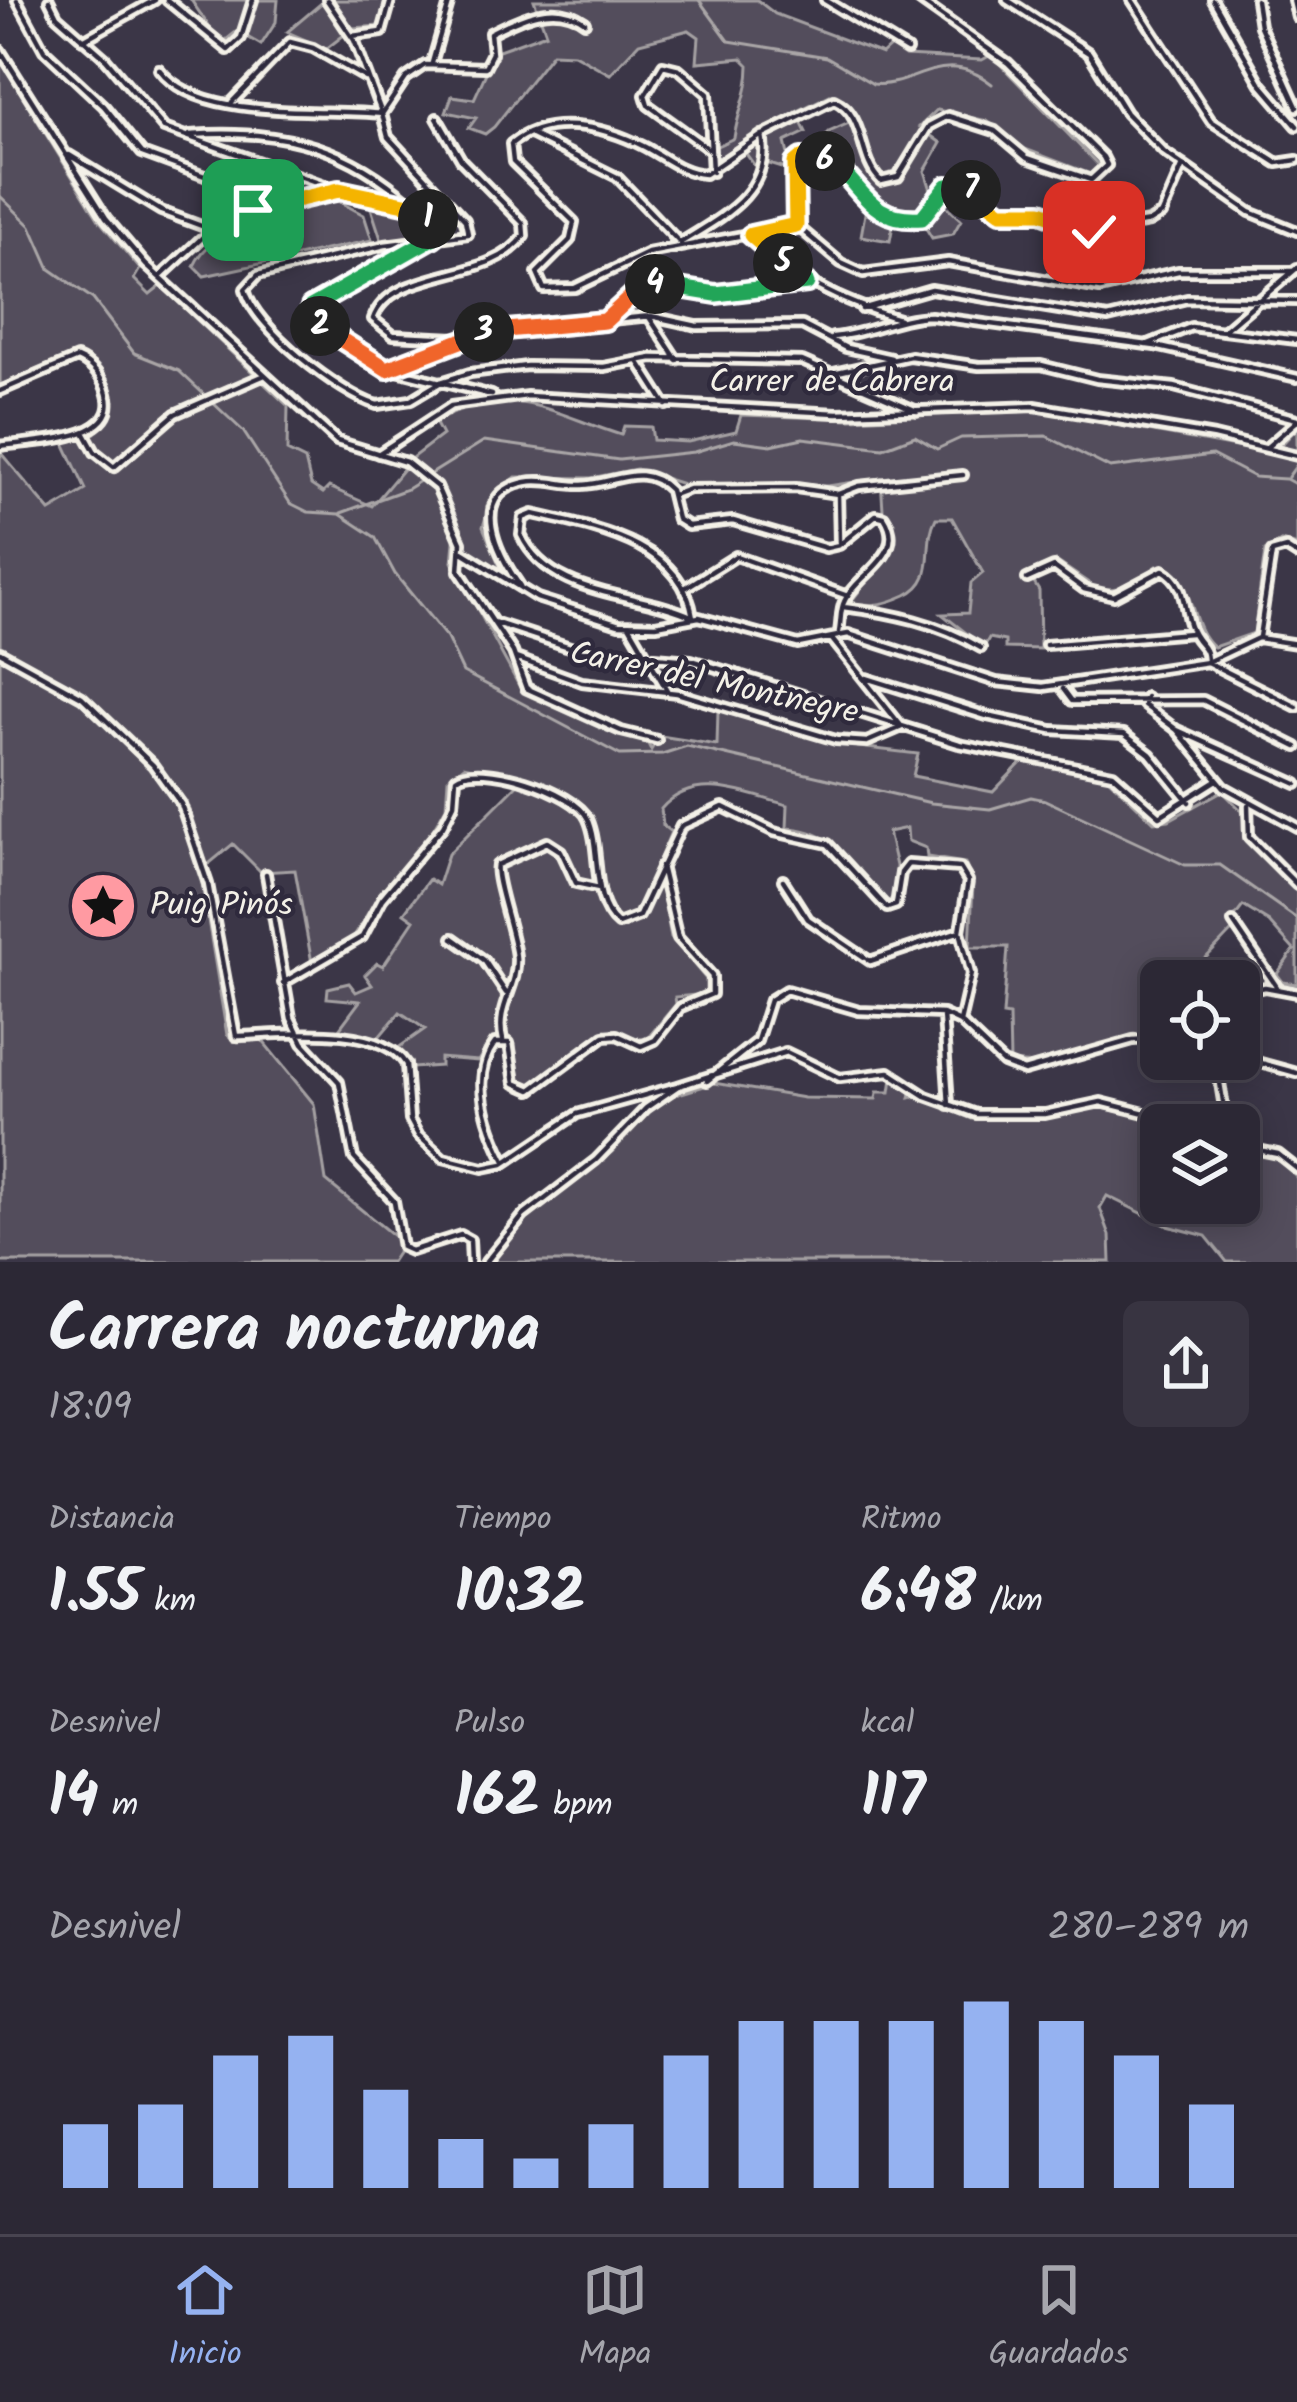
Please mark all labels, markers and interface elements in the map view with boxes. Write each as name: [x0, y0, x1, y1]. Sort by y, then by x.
pin: 6: [795, 131, 855, 191]
text: 6: [816, 134, 834, 187]
pin: [202, 159, 304, 261]
pin: 7: [941, 160, 1001, 220]
text: 7: [963, 163, 979, 216]
icon: arrive: [220, 177, 286, 243]
pin: [1043, 181, 1145, 283]
pin: 1: [398, 189, 458, 249]
text: 1: [423, 192, 433, 245]
icon: check: [1061, 199, 1127, 265]
pin: 5: [753, 233, 813, 293]
text: 5: [775, 236, 791, 289]
pin: 4: [625, 254, 685, 314]
text: 4: [646, 257, 664, 310]
pin: 2: [290, 296, 350, 356]
text: 2: [310, 299, 330, 352]
pin: 3: [454, 302, 514, 362]
text: 3: [475, 305, 493, 358]
street label: Carrer de Cabrera: [709, 357, 955, 410]
street label: Carrer del Montnegre: [565, 628, 863, 741]
place icon: Puig Pinós: [68, 871, 138, 941]
place label: Puig Pinós: [150, 880, 293, 933]
map controls: [1140, 960, 1260, 1224]
button: locate: [1140, 960, 1260, 1080]
button: layers: [1140, 1104, 1260, 1224]
text: Carrera nocturna: [48, 1280, 540, 1385]
button: share: [1123, 1301, 1249, 1427]
text: 18:09: [48, 1378, 132, 1440]
text: Distancia: [48, 1494, 175, 1547]
text: Tiempo: [454, 1494, 552, 1547]
text: Ritmo: [861, 1494, 942, 1547]
text: 1.55: [48, 1547, 141, 1643]
text: 10:32: [454, 1547, 586, 1643]
text: 6:48: [861, 1547, 976, 1643]
text: km: [141, 1576, 196, 1629]
text: /km: [976, 1576, 1043, 1629]
text: Desnivel: [48, 1698, 161, 1751]
text: Pulso: [454, 1698, 525, 1751]
text: kcal: [861, 1698, 914, 1751]
text: 14: [48, 1751, 99, 1847]
text: 162: [454, 1751, 540, 1847]
text: 117: [861, 1751, 925, 1847]
text: m: [99, 1780, 138, 1833]
text: bpm: [540, 1780, 613, 1833]
text: Desnivel: [48, 1898, 181, 1960]
text: 280–289 m: [1048, 1898, 1249, 1960]
tab: Inicio: [169, 2257, 242, 2382]
tab: Mapa: [579, 2257, 652, 2382]
tab: Guardados: [989, 2257, 1128, 2382]

